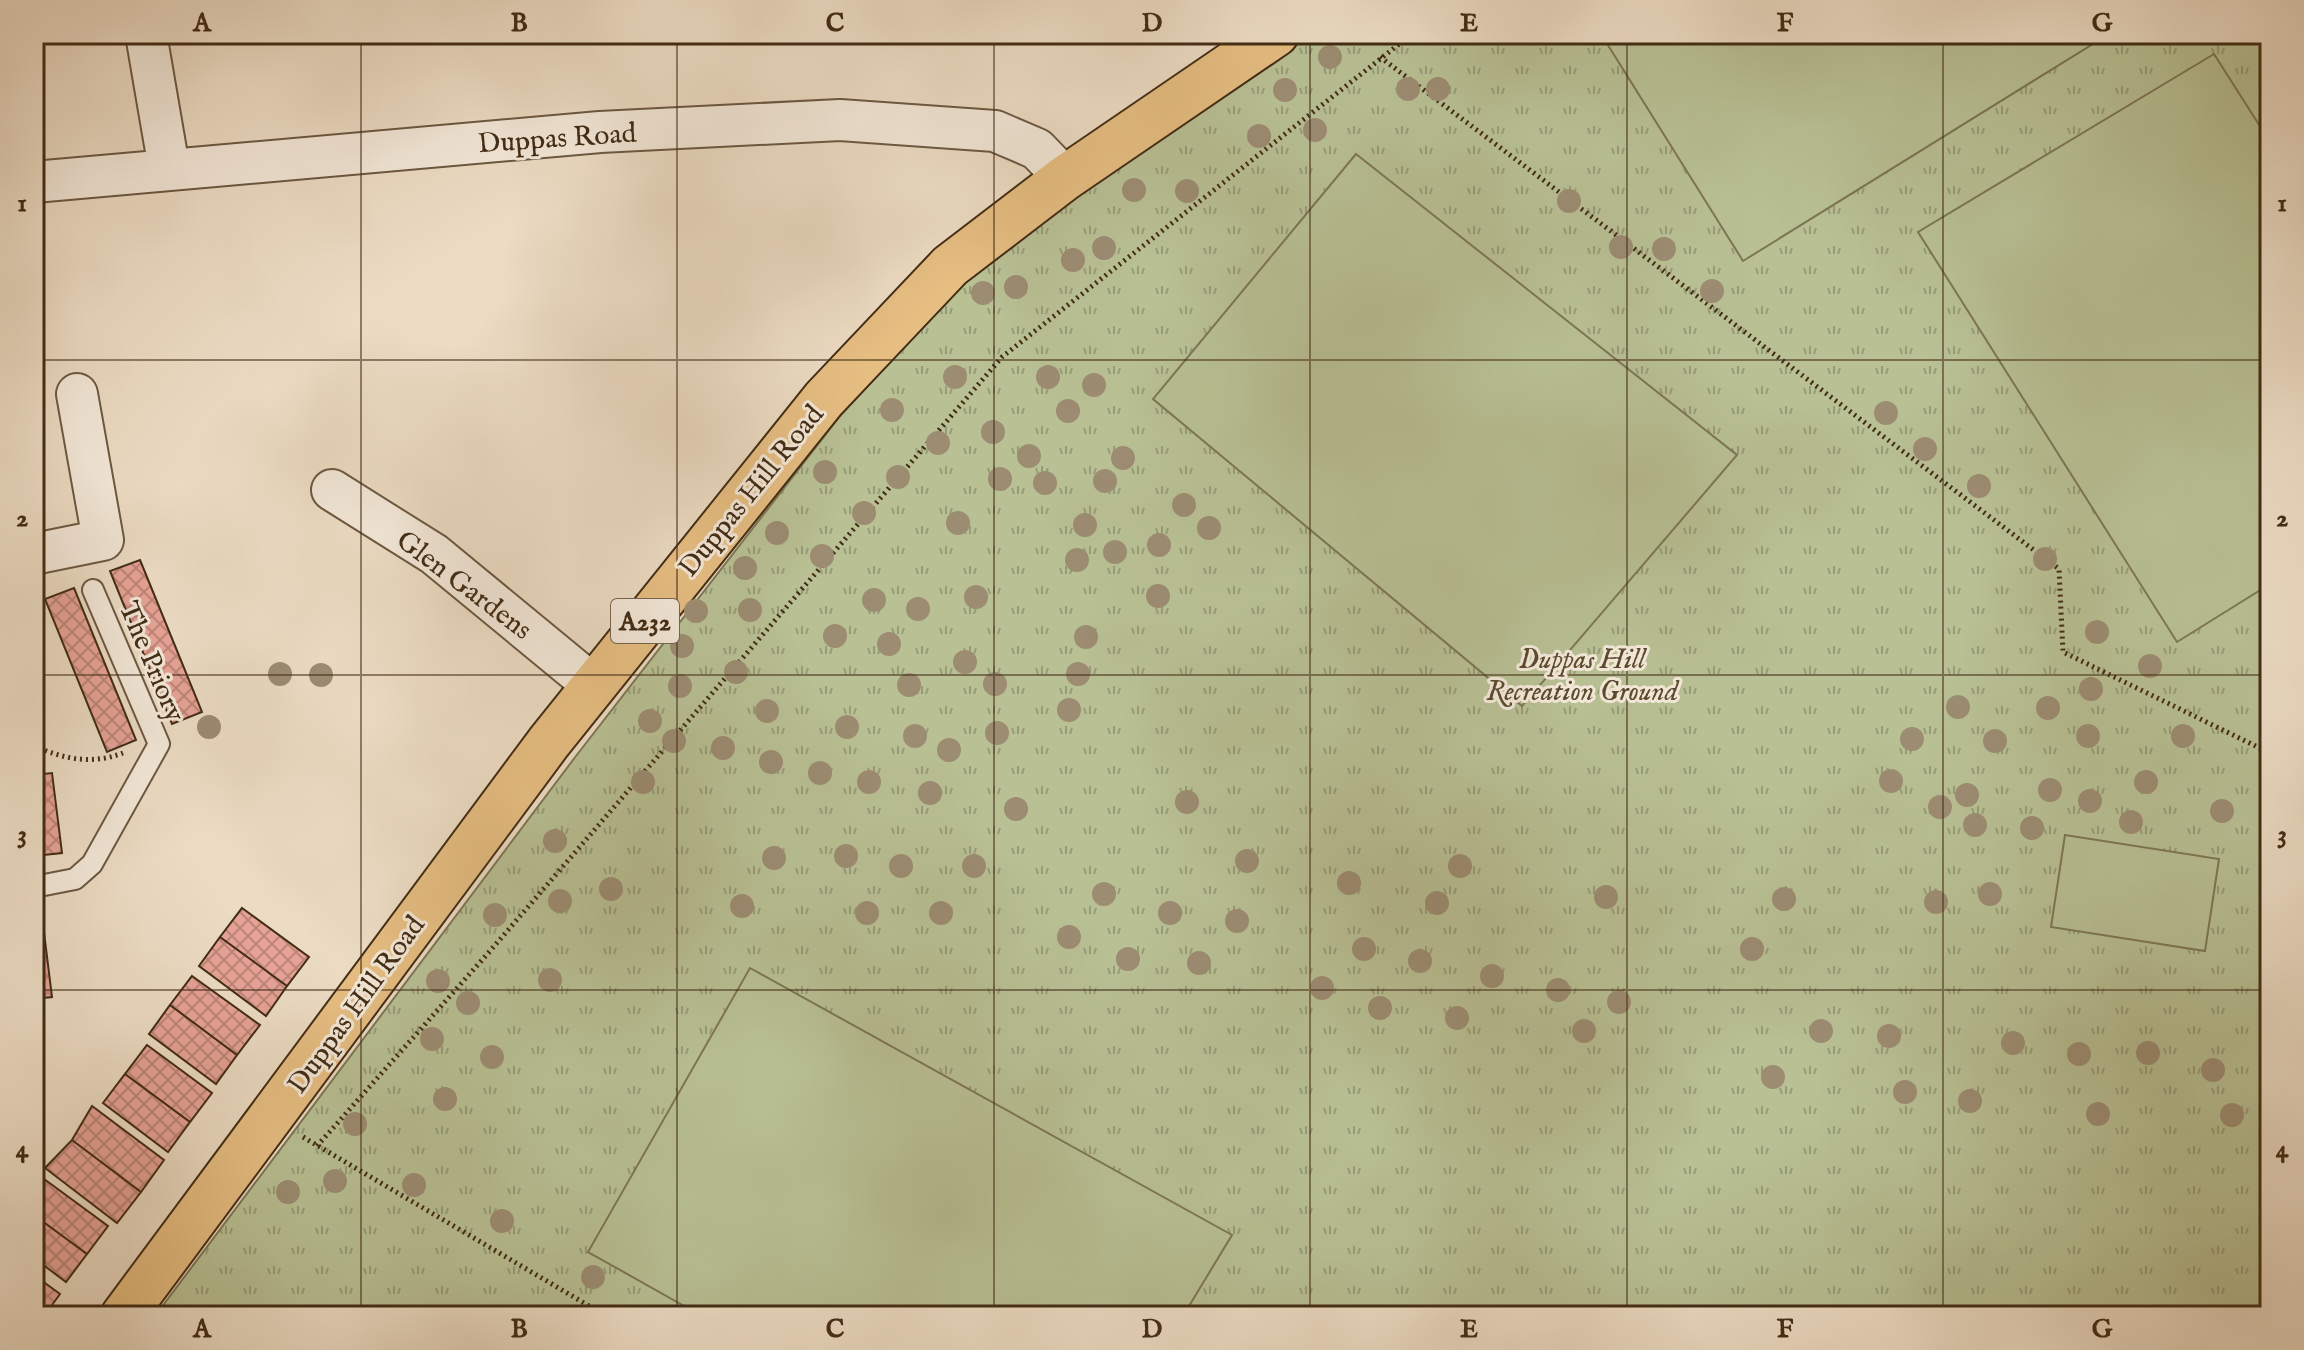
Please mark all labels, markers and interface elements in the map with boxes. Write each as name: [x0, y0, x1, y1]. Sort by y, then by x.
text: A: [192, 7, 212, 40]
text: B: [510, 7, 528, 40]
text: C: [826, 7, 845, 40]
text: D: [1142, 7, 1163, 40]
text: E: [1460, 7, 1478, 40]
text: F: [1777, 7, 1794, 40]
text: G: [2092, 7, 2113, 40]
street label: Duppas Road: [477, 116, 638, 162]
text: 1: [17, 187, 27, 220]
text: 1: [2277, 187, 2287, 220]
street label: Duppas Hill Road: [672, 398, 832, 585]
text: 2: [16, 502, 28, 535]
text: 2: [2276, 502, 2288, 535]
street label: Glen Gardens: [389, 524, 538, 648]
street label: The Priory: [110, 597, 192, 728]
road number: A232: [611, 599, 679, 643]
park label: Duppas Hill Recreation Ground: [1486, 643, 1680, 710]
text: 3: [17, 818, 27, 851]
text: 3: [2277, 818, 2287, 851]
street label: Duppas Hill Road: [281, 910, 433, 1101]
text: 4: [16, 1133, 30, 1166]
text: 4: [2276, 1133, 2290, 1166]
text: A: [192, 1313, 212, 1346]
text: B: [510, 1313, 528, 1346]
text: C: [826, 1313, 845, 1346]
text: D: [1142, 1313, 1163, 1346]
text: E: [1460, 1313, 1478, 1346]
text: F: [1777, 1313, 1794, 1346]
text: G: [2092, 1313, 2113, 1346]

